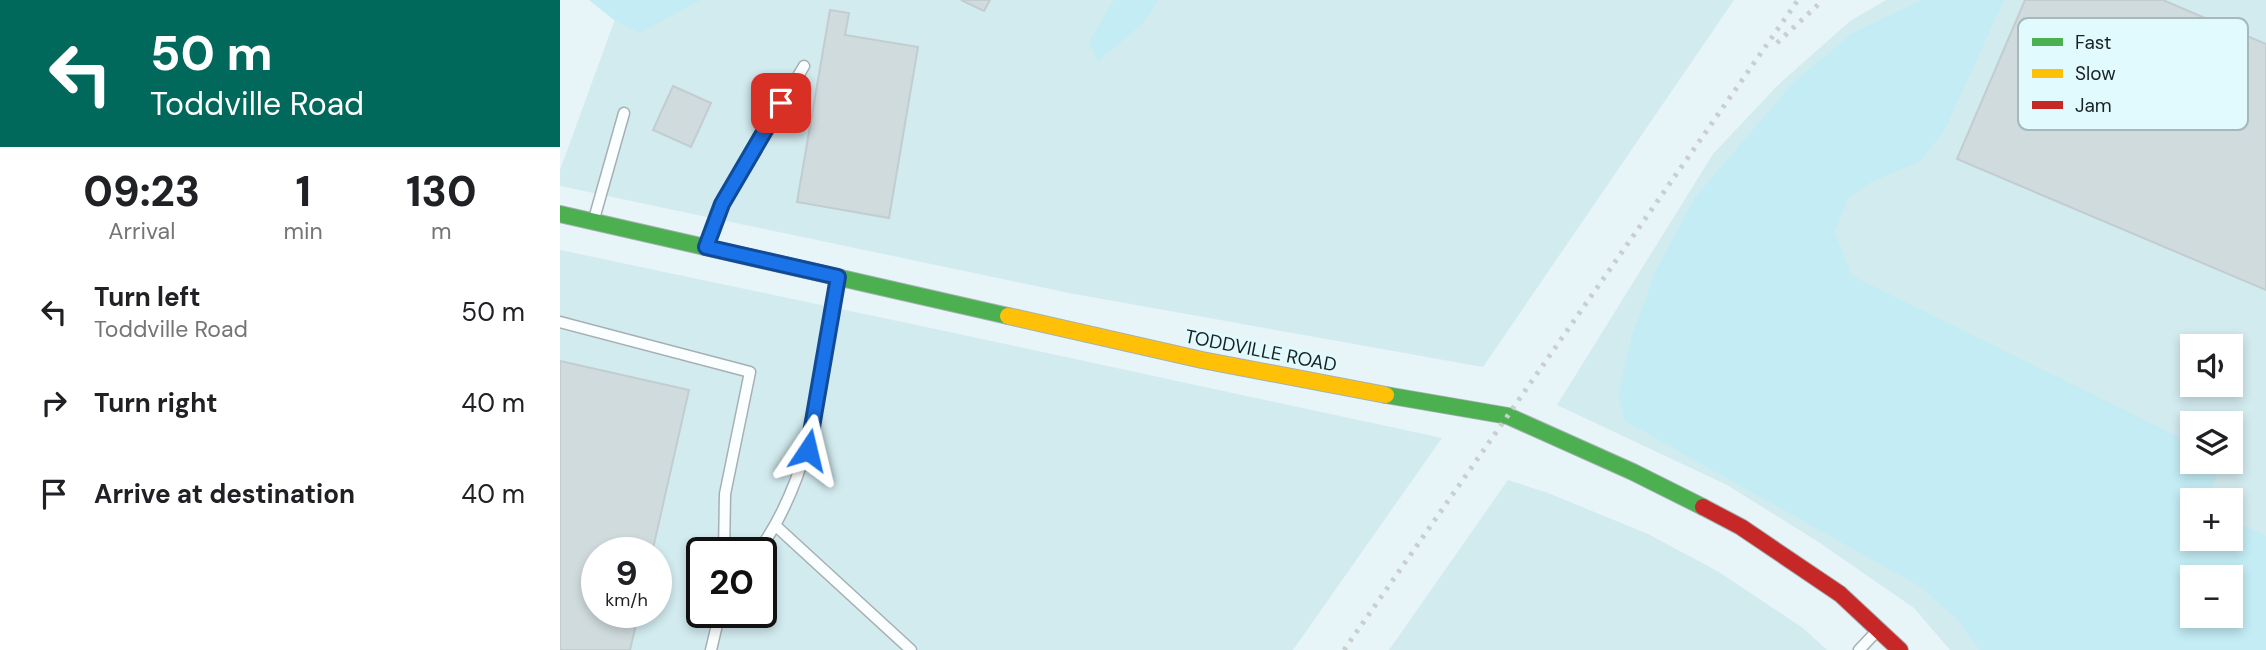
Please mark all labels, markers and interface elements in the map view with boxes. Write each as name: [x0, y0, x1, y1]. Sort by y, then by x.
legend: [2018, 18, 2248, 130]
text: 50 m: [150, 21, 273, 85]
icon: left: [35, 28, 126, 119]
text: Fast: [2075, 30, 2111, 55]
text: Slow: [2075, 61, 2116, 86]
pin: [751, 73, 811, 133]
text: Toddville Road: [150, 83, 364, 125]
icon: arrive: [762, 84, 800, 122]
text: Jam: [2075, 93, 2112, 118]
text: 09:23: [83, 164, 200, 219]
text: 1: [295, 164, 311, 219]
text: 130: [406, 164, 477, 219]
text: Arrival: [108, 216, 175, 246]
text: min: [284, 216, 323, 246]
text: m: [431, 216, 452, 246]
text: Turn left: [94, 280, 201, 314]
icon: left: [35, 293, 73, 331]
text: 50 m: [461, 295, 525, 329]
text: Toddville Road: [94, 314, 248, 344]
street label: TODDVILLE ROAD: [1183, 324, 1339, 377]
map controls: [2180, 334, 2243, 628]
button: sound: [2180, 334, 2243, 397]
icon: right: [35, 384, 73, 422]
text: Turn right: [94, 386, 218, 420]
text: 40 m: [461, 386, 525, 420]
button: layers: [2180, 411, 2243, 474]
position arrow: [771, 413, 845, 487]
icon: arrive: [35, 475, 73, 513]
text: Arrive at destination: [94, 477, 355, 511]
text: 40 m: [461, 477, 525, 511]
button: +: [2180, 488, 2243, 551]
speed limit sign: 20: [686, 537, 777, 628]
text: 9: [615, 550, 638, 596]
button: −: [2180, 565, 2243, 628]
text: km/h: [605, 588, 648, 612]

